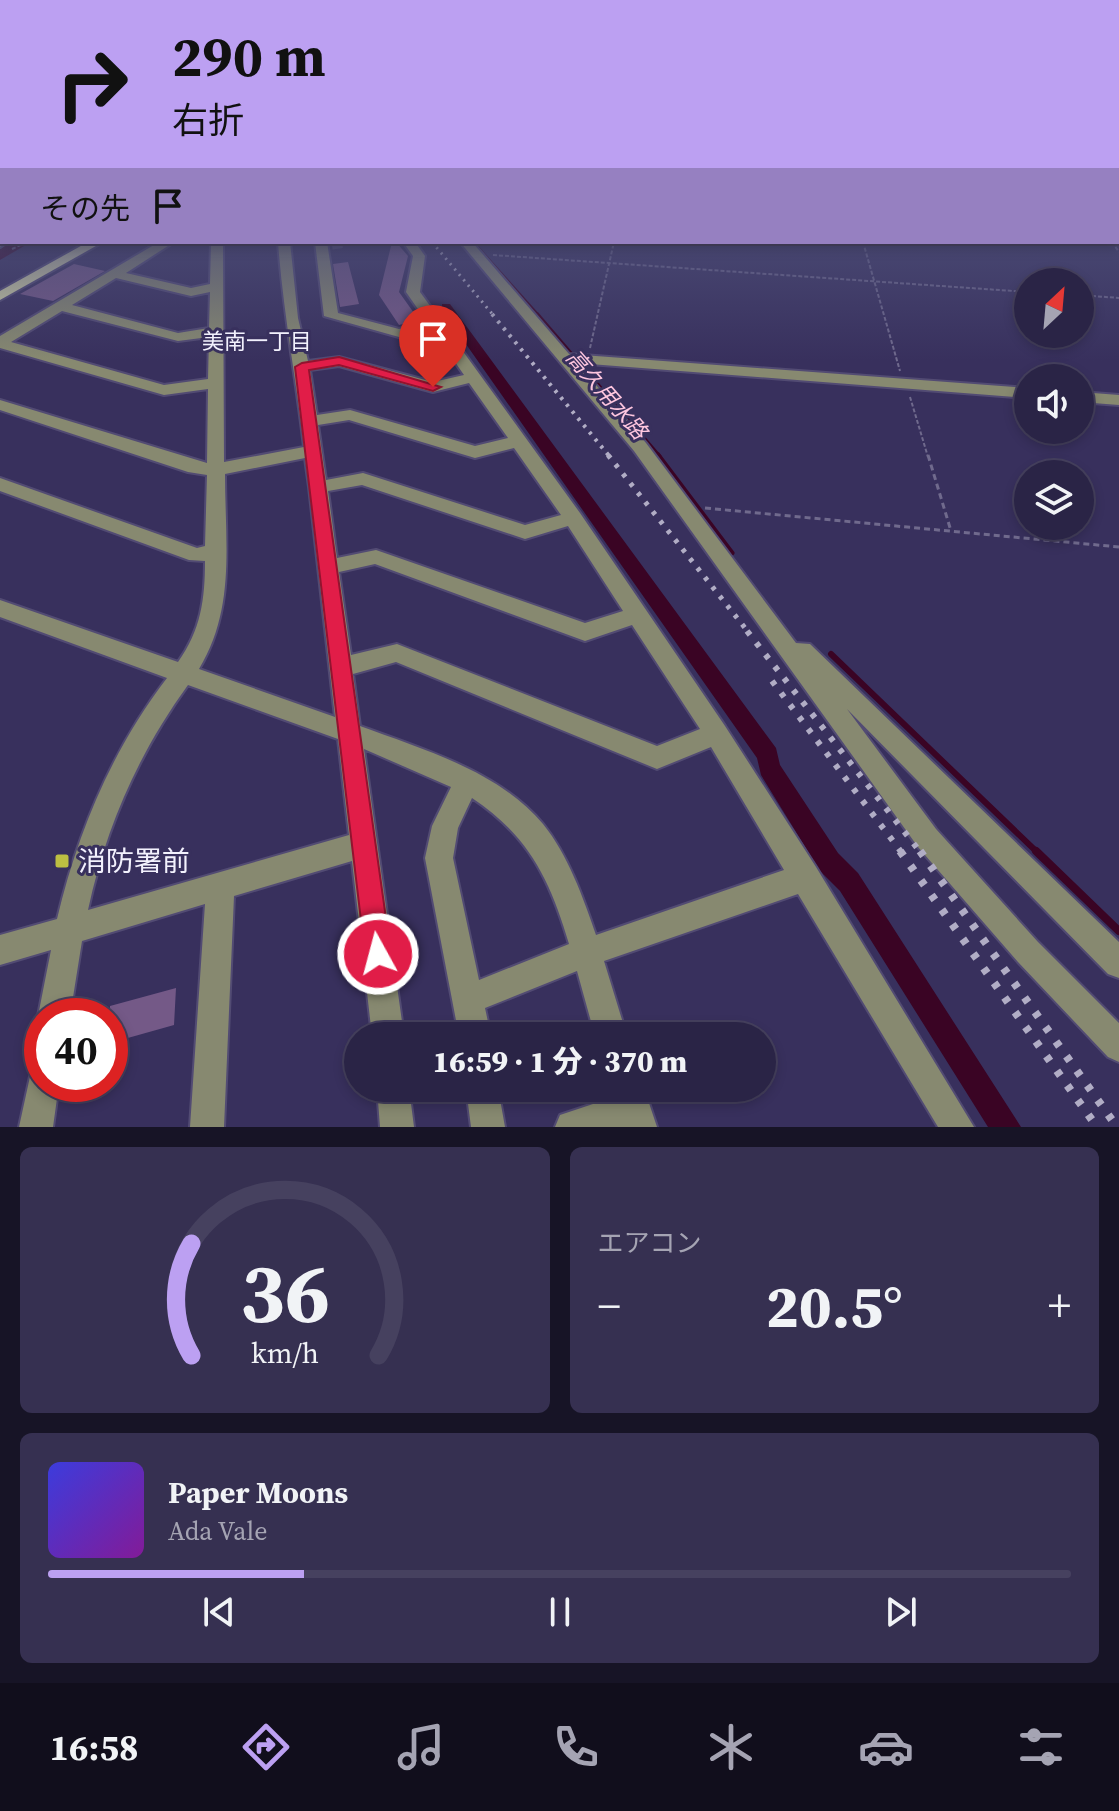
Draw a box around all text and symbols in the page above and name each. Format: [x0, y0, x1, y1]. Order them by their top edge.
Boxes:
text: 290 m [172, 18, 326, 95]
icon: right [40, 32, 144, 136]
text: 右折 [172, 96, 244, 145]
icon: arrive [146, 184, 190, 228]
text: その先 [40, 188, 130, 229]
north arrow [1014, 268, 1094, 348]
map controls [1014, 268, 1094, 540]
pin [399, 305, 467, 387]
icon: arrive [411, 317, 455, 361]
district label: 美南一丁目 [202, 326, 312, 356]
water label: 高久用水路 [560, 343, 656, 447]
button: sound [1014, 364, 1094, 444]
button: layers [1014, 460, 1094, 540]
place label: 消防署前 [78, 842, 190, 880]
marker: 消防署前 [53, 852, 71, 870]
position arrow [336, 912, 420, 996]
speed limit sign: 40 [24, 998, 128, 1102]
text: 16:59 · 1 分 · 370 m [433, 1041, 687, 1082]
text: エアコン [598, 1225, 702, 1261]
text: 36 [240, 1236, 330, 1350]
text: 20.5° [766, 1265, 903, 1347]
text: − [598, 1275, 621, 1336]
text: + [1048, 1275, 1071, 1336]
text: km/h [251, 1333, 319, 1373]
text: Paper Moons [168, 1472, 348, 1513]
text: Ada Vale [168, 1513, 267, 1549]
icon: previous [197, 1590, 241, 1634]
icon: pause [538, 1590, 582, 1634]
icon: next [879, 1590, 923, 1634]
icon: directions [238, 1719, 294, 1775]
icon: music [393, 1719, 449, 1775]
icon: phone [548, 1719, 604, 1775]
icon: climate [703, 1719, 759, 1775]
icon: car [858, 1719, 914, 1775]
icon: filters [1013, 1719, 1069, 1775]
text: 16:58 [50, 1723, 138, 1772]

